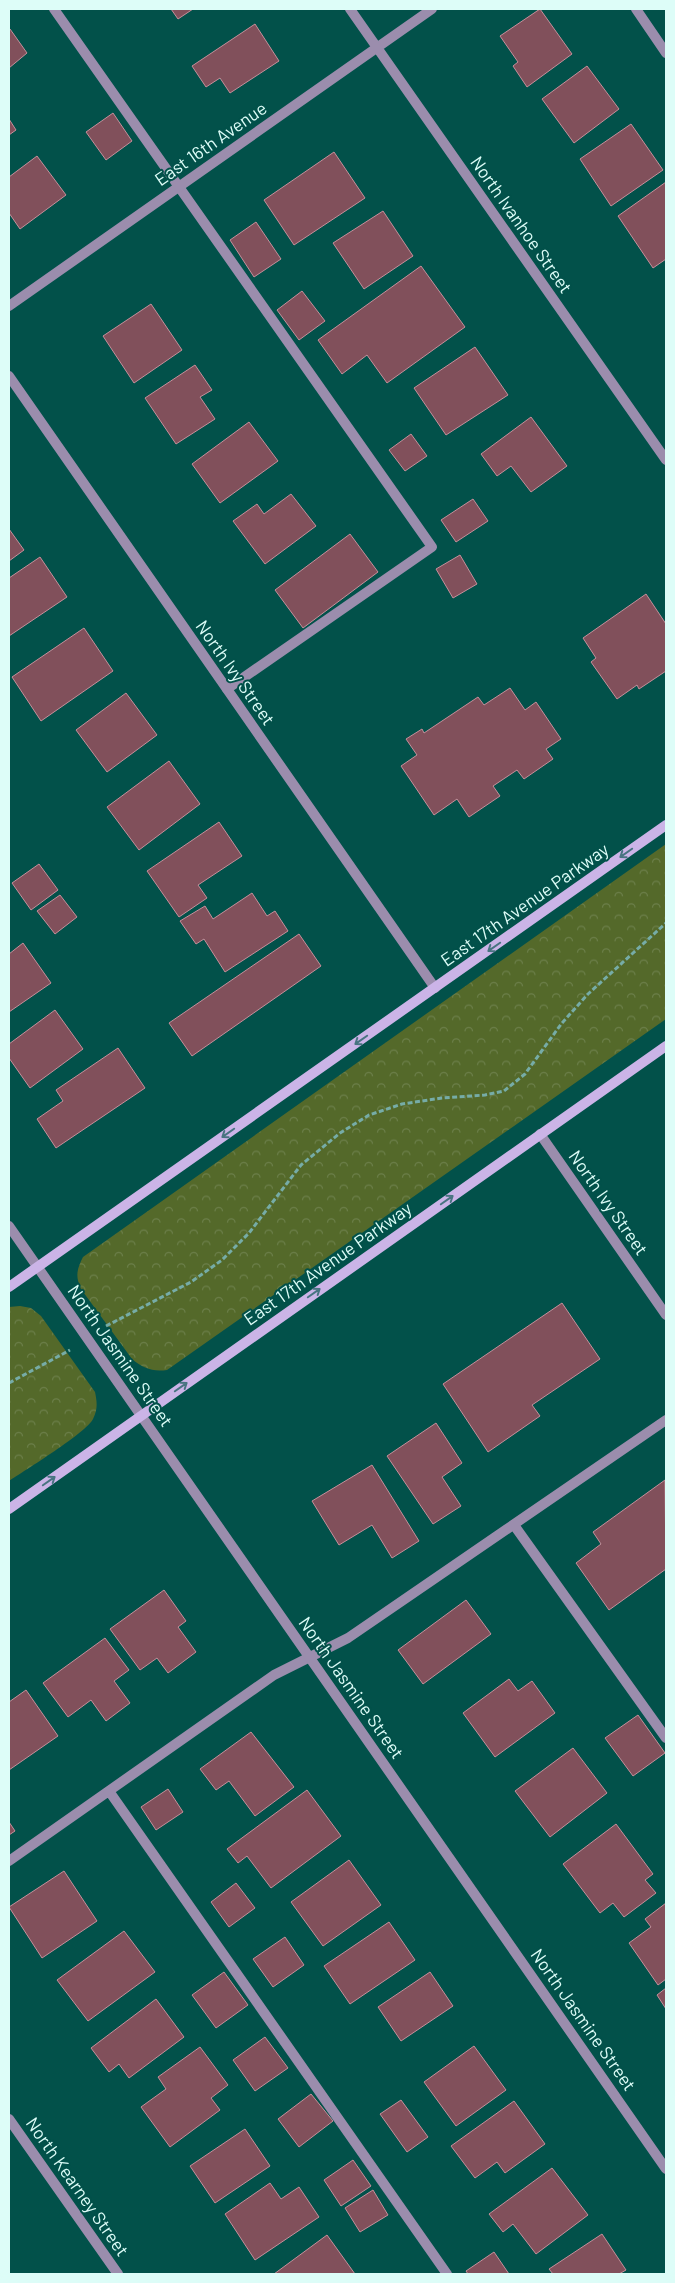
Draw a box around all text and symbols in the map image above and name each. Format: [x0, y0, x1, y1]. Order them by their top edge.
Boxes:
street label: East 16th Avenue [150, 96, 271, 190]
street label: North Ivanhoe Street [466, 152, 577, 297]
street label: North Ivy Street [192, 616, 280, 729]
street label: East 17th Avenue Parkway [436, 838, 613, 971]
one-way arrow [620, 848, 634, 858]
one-way arrow [487, 942, 501, 952]
one-way arrow [354, 1035, 368, 1045]
one-way arrow [221, 1128, 235, 1138]
street label: North Ivy Street [565, 1146, 653, 1259]
one-way arrow [440, 1195, 454, 1205]
street label: East 17th Avenue Parkway [239, 1197, 416, 1330]
street label: North Jasmine Street [64, 1280, 178, 1431]
one-way arrow [307, 1288, 321, 1298]
one-way arrow [174, 1382, 188, 1392]
one-way arrow [41, 1476, 55, 1486]
street label: North Jasmine Street [295, 1612, 409, 1763]
street label: North Jasmine Street [527, 1944, 641, 2095]
street label: North Kearney Street [22, 2113, 134, 2260]

